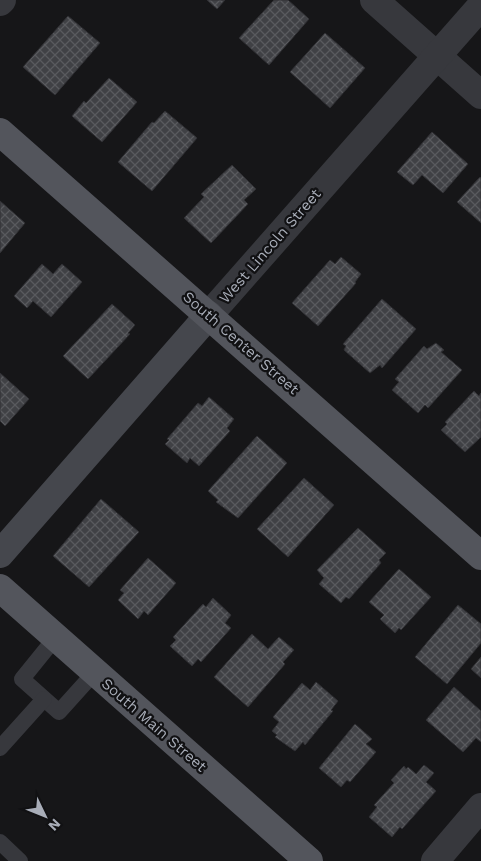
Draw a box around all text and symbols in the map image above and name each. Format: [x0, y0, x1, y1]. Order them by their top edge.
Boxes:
street label: West Lincoln Street [215, 185, 325, 307]
street label: South Center Street [179, 288, 303, 399]
street label: South Main Street [98, 674, 211, 776]
north arrow [20, 791, 70, 841]
text: N [45, 816, 64, 834]

